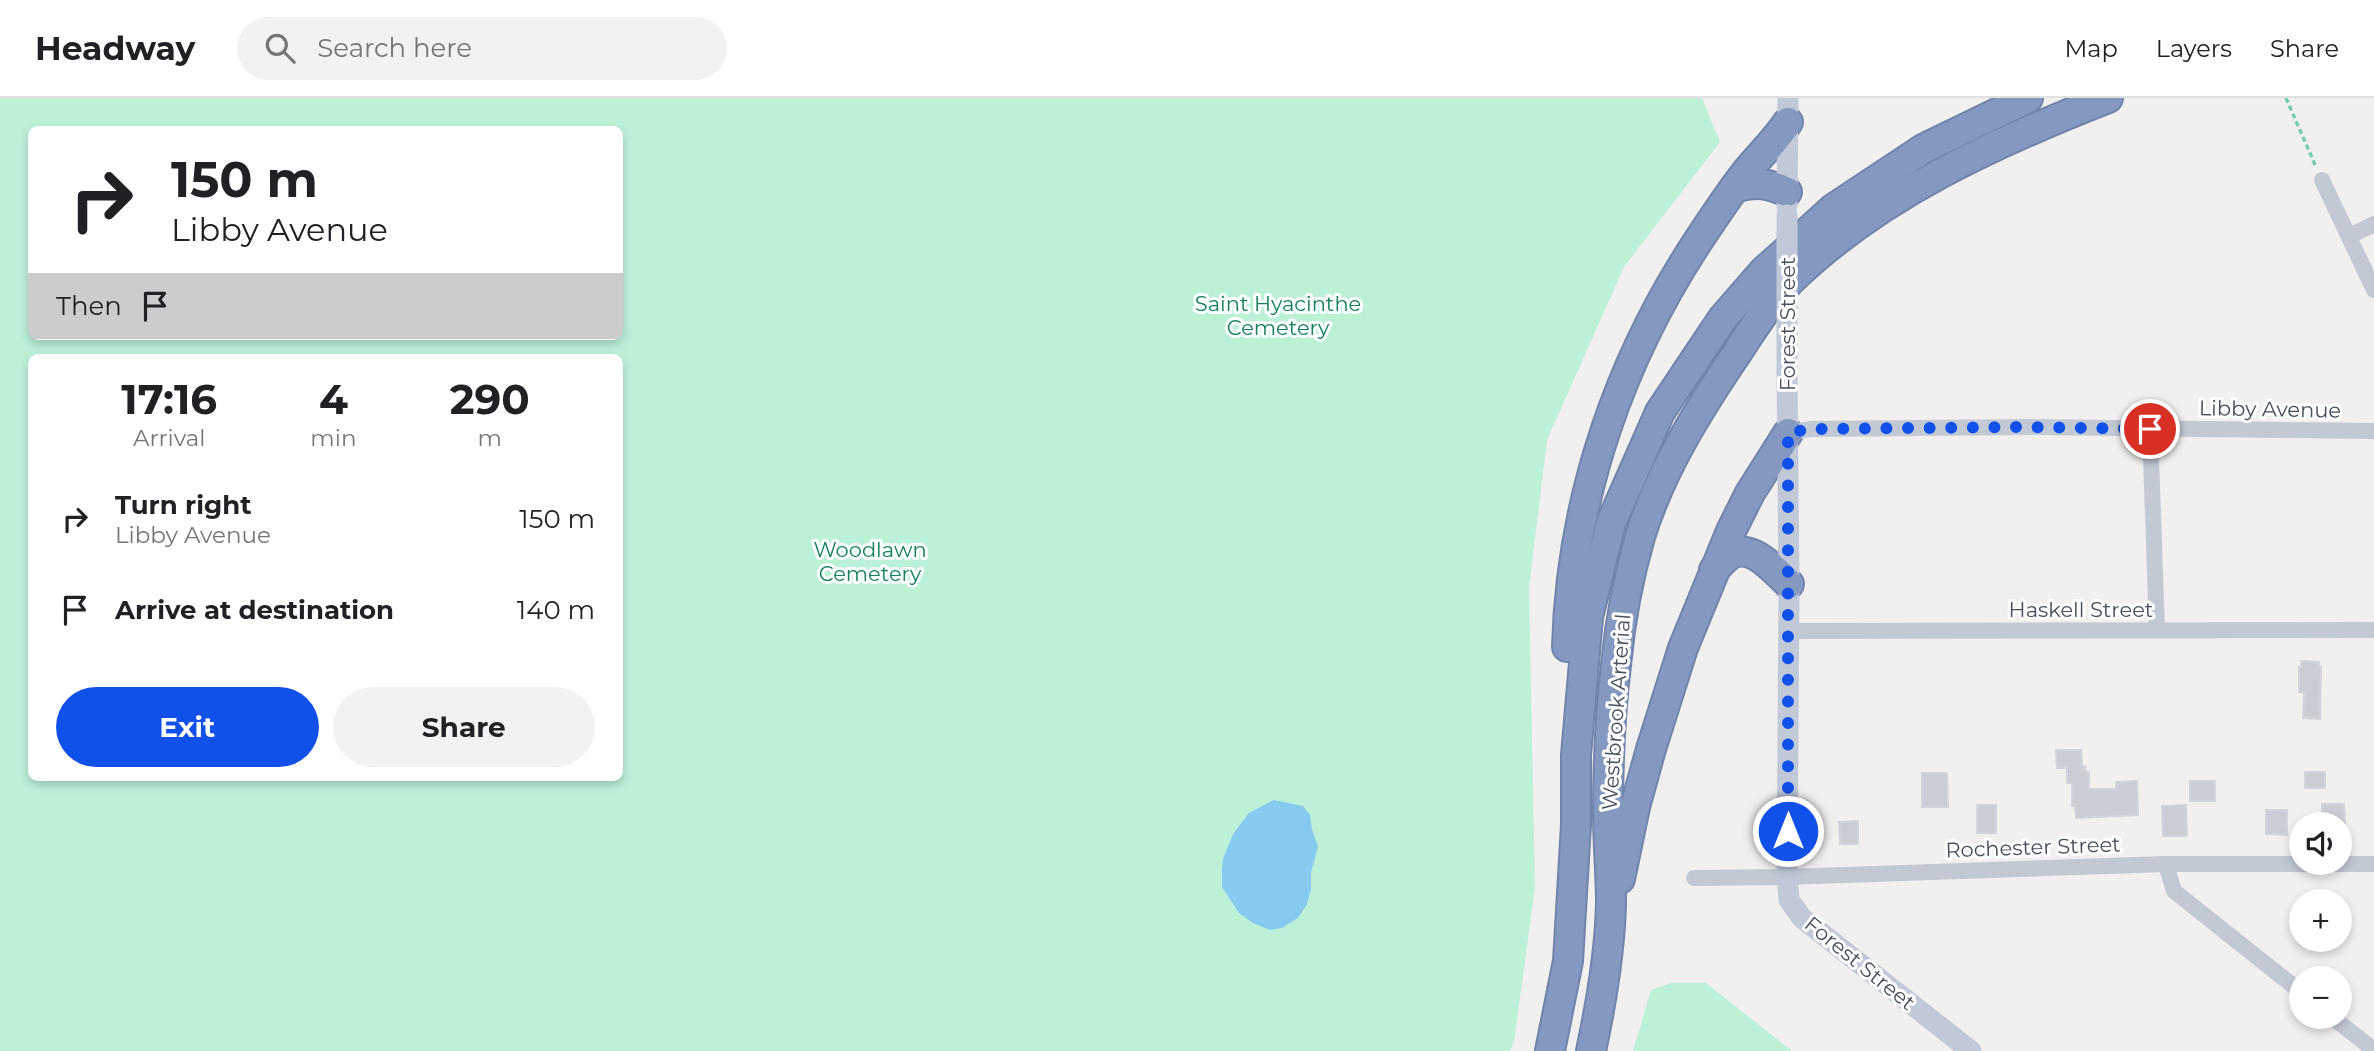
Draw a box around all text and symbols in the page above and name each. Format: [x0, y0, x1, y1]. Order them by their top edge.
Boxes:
search box [237, 17, 727, 80]
text: Headway [35, 28, 195, 68]
icon: search [261, 29, 299, 67]
text: Search here [317, 32, 472, 64]
text: Map [2064, 34, 2118, 63]
text: Layers [2156, 34, 2232, 63]
text: Share [2270, 34, 2339, 63]
text: 150 m [171, 150, 318, 209]
icon: right [56, 154, 147, 245]
text: Libby Avenue [171, 210, 388, 249]
street label: Forest Street [1775, 257, 1800, 391]
icon: arrive [136, 287, 174, 325]
text: Then [56, 290, 122, 322]
park label: Saint Hyacinthe Cemetery [1195, 291, 1361, 340]
text: 17:16 [121, 373, 217, 425]
text: 4 [319, 373, 348, 425]
text: 290 [450, 373, 530, 425]
street label: Libby Avenue [2199, 395, 2341, 423]
pin [2120, 399, 2180, 459]
icon: arrive [2131, 410, 2169, 448]
text: Arrival [133, 424, 205, 452]
text: min [310, 424, 356, 452]
text: m [478, 424, 502, 452]
text: Turn right [115, 489, 251, 521]
icon: right [56, 500, 94, 538]
text: 150 m [519, 503, 595, 535]
text: Libby Avenue [115, 521, 271, 549]
park label: Woodlawn Cemetery [813, 537, 927, 586]
icon: arrive [56, 591, 94, 629]
text: Arrive at destination [115, 594, 394, 626]
text: 140 m [517, 594, 595, 626]
street label: Haskell Street [2009, 597, 2153, 622]
street label: Westbrook Arterial [1597, 613, 1635, 811]
button: Exit [56, 687, 319, 767]
button: Share [333, 687, 595, 767]
position arrow [1751, 794, 1825, 868]
map controls [2289, 812, 2352, 1029]
button: sound [2289, 812, 2352, 875]
street label: Rochester Street [1945, 831, 2121, 863]
button: + [2289, 889, 2352, 952]
street label: Forest Street [1800, 911, 1920, 1015]
button: − [2289, 966, 2352, 1029]

